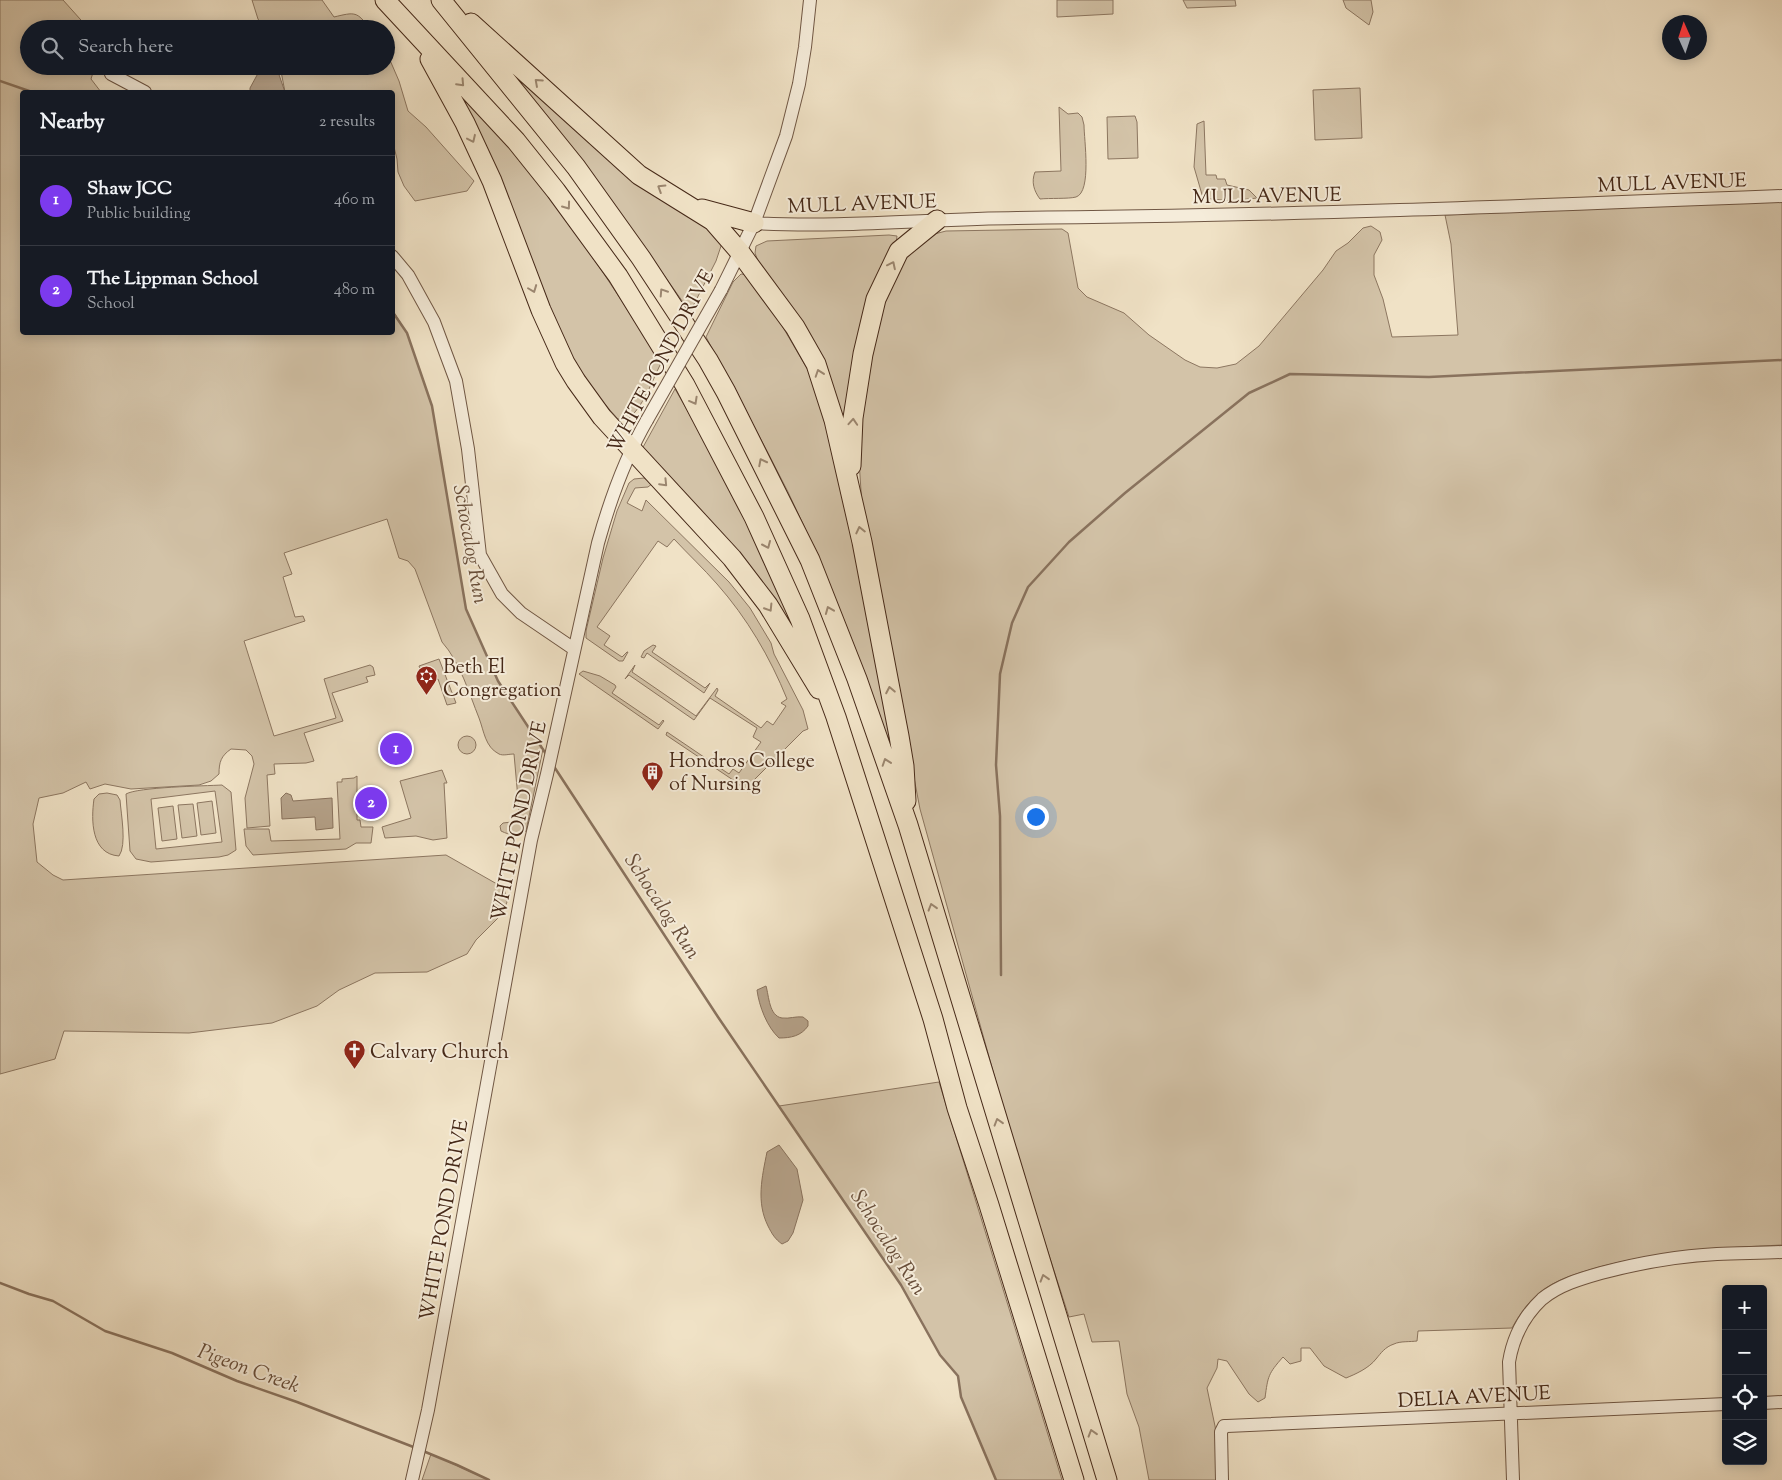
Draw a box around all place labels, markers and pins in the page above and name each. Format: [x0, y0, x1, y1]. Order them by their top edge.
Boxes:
place label: Beth El Congregation [443, 654, 562, 706]
synagogue icon: Beth El Congregation [415, 665, 439, 696]
pin: 1 [380, 730, 412, 768]
place label: Hondros College of Nursing [669, 748, 815, 800]
building icon: Hondros College of Nursing [641, 760, 665, 791]
pin: 2 [355, 784, 387, 822]
church icon: Calvary Church [342, 1039, 366, 1070]
place label: Calvary Church [370, 1039, 509, 1068]

